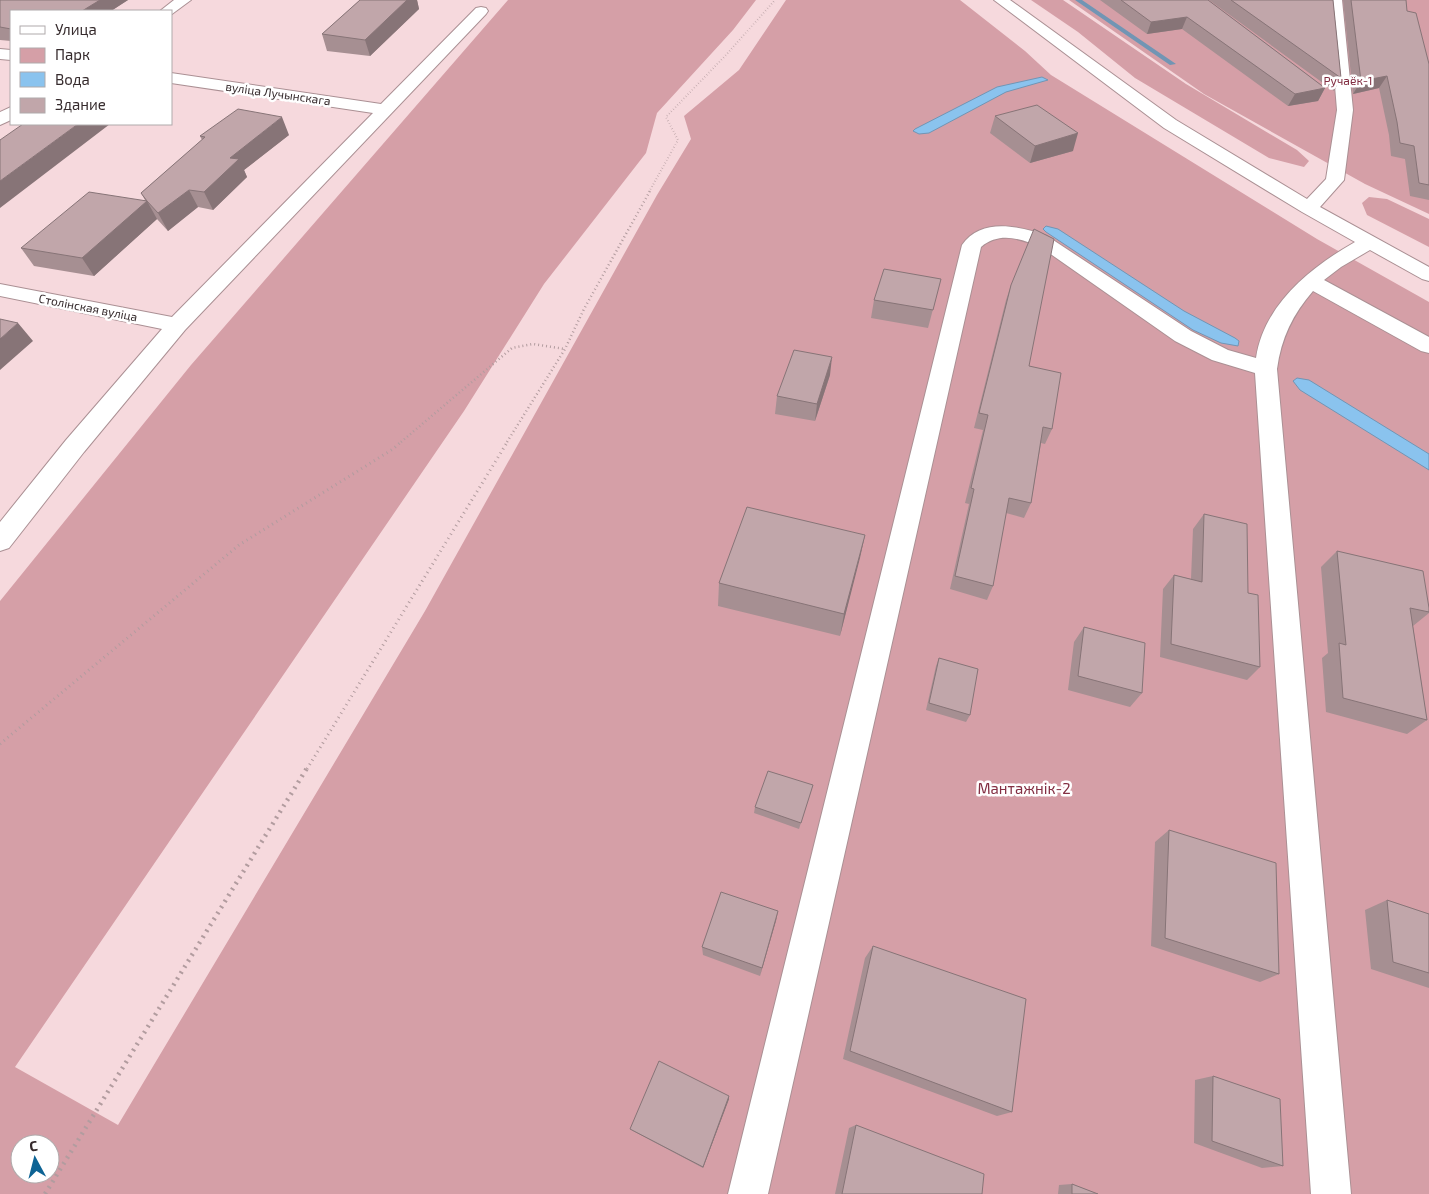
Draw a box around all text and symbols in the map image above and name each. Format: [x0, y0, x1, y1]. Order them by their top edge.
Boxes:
legend [10, 10, 172, 125]
text: Улица [55, 20, 97, 38]
text: Парк [55, 45, 90, 63]
text: Вода [55, 70, 90, 88]
park label: Ручаёк-1 [1323, 73, 1373, 88]
street label: вуліца Лучынскага [224, 79, 332, 108]
text: Здание [55, 95, 106, 113]
street label: Столінская вуліца [37, 291, 139, 324]
park label: Мантажнік-2 [977, 779, 1071, 797]
north arrow [10, 1134, 60, 1184]
text: С [28, 1137, 38, 1155]

